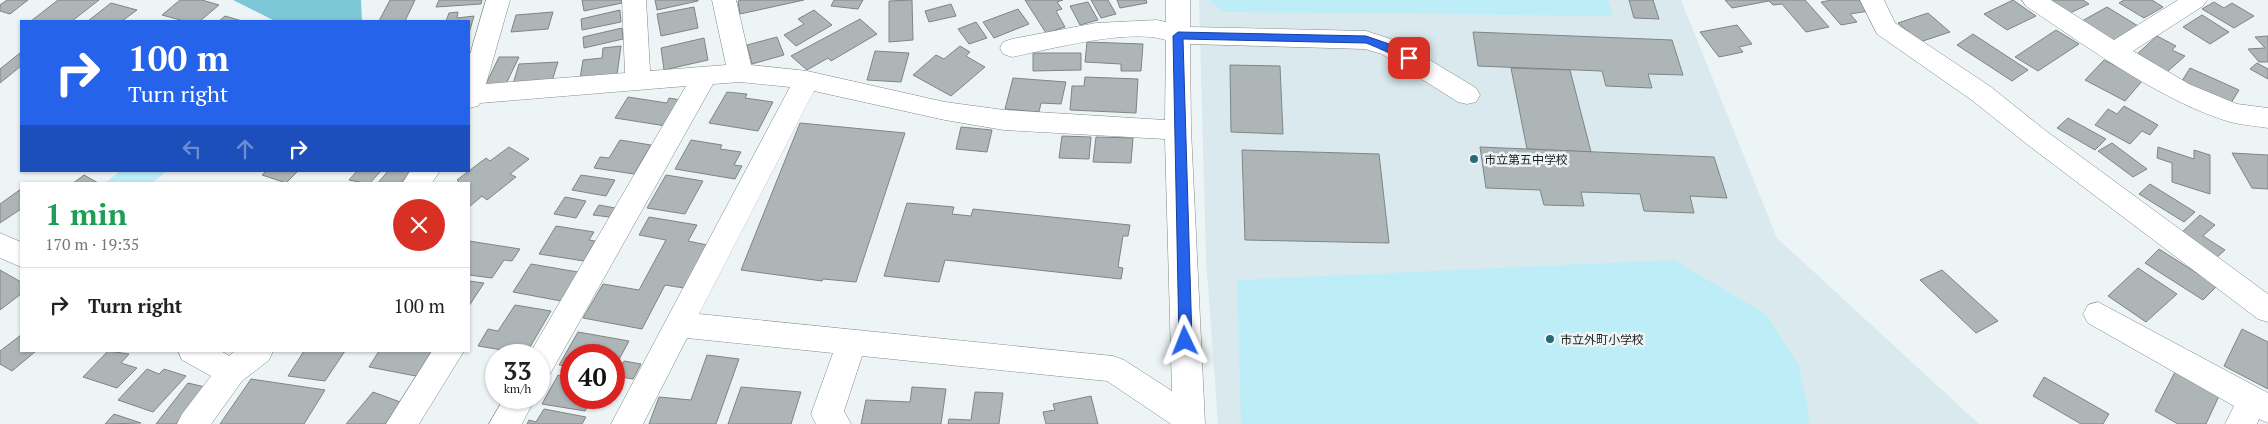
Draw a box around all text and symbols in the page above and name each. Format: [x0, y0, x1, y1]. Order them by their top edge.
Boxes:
text: 100 m [128, 35, 229, 81]
pin [1388, 37, 1430, 79]
icon: right [45, 40, 110, 105]
icon: arrive [1395, 44, 1423, 72]
text: Turn right [128, 79, 228, 108]
icon: left [178, 135, 206, 163]
icon: ahead [231, 135, 259, 163]
icon: right [284, 135, 312, 163]
place label: 市立第五中学校 [1484, 152, 1568, 167]
marker: 市立第五中学校 [1468, 153, 1480, 165]
text: 1 min [45, 194, 127, 234]
button: close [393, 199, 445, 251]
text: 170 m · 19:35 [45, 233, 139, 255]
icon: right [45, 291, 73, 319]
text: Turn right [88, 293, 182, 318]
text: 100 m [394, 293, 445, 318]
position arrow [1158, 314, 1210, 366]
place label: 市立外町小学校 [1560, 332, 1644, 347]
marker: 市立外町小学校 [1544, 333, 1556, 345]
speed limit sign: 40 [560, 344, 625, 409]
text: 33 [503, 354, 532, 387]
text: km/h [504, 381, 531, 396]

